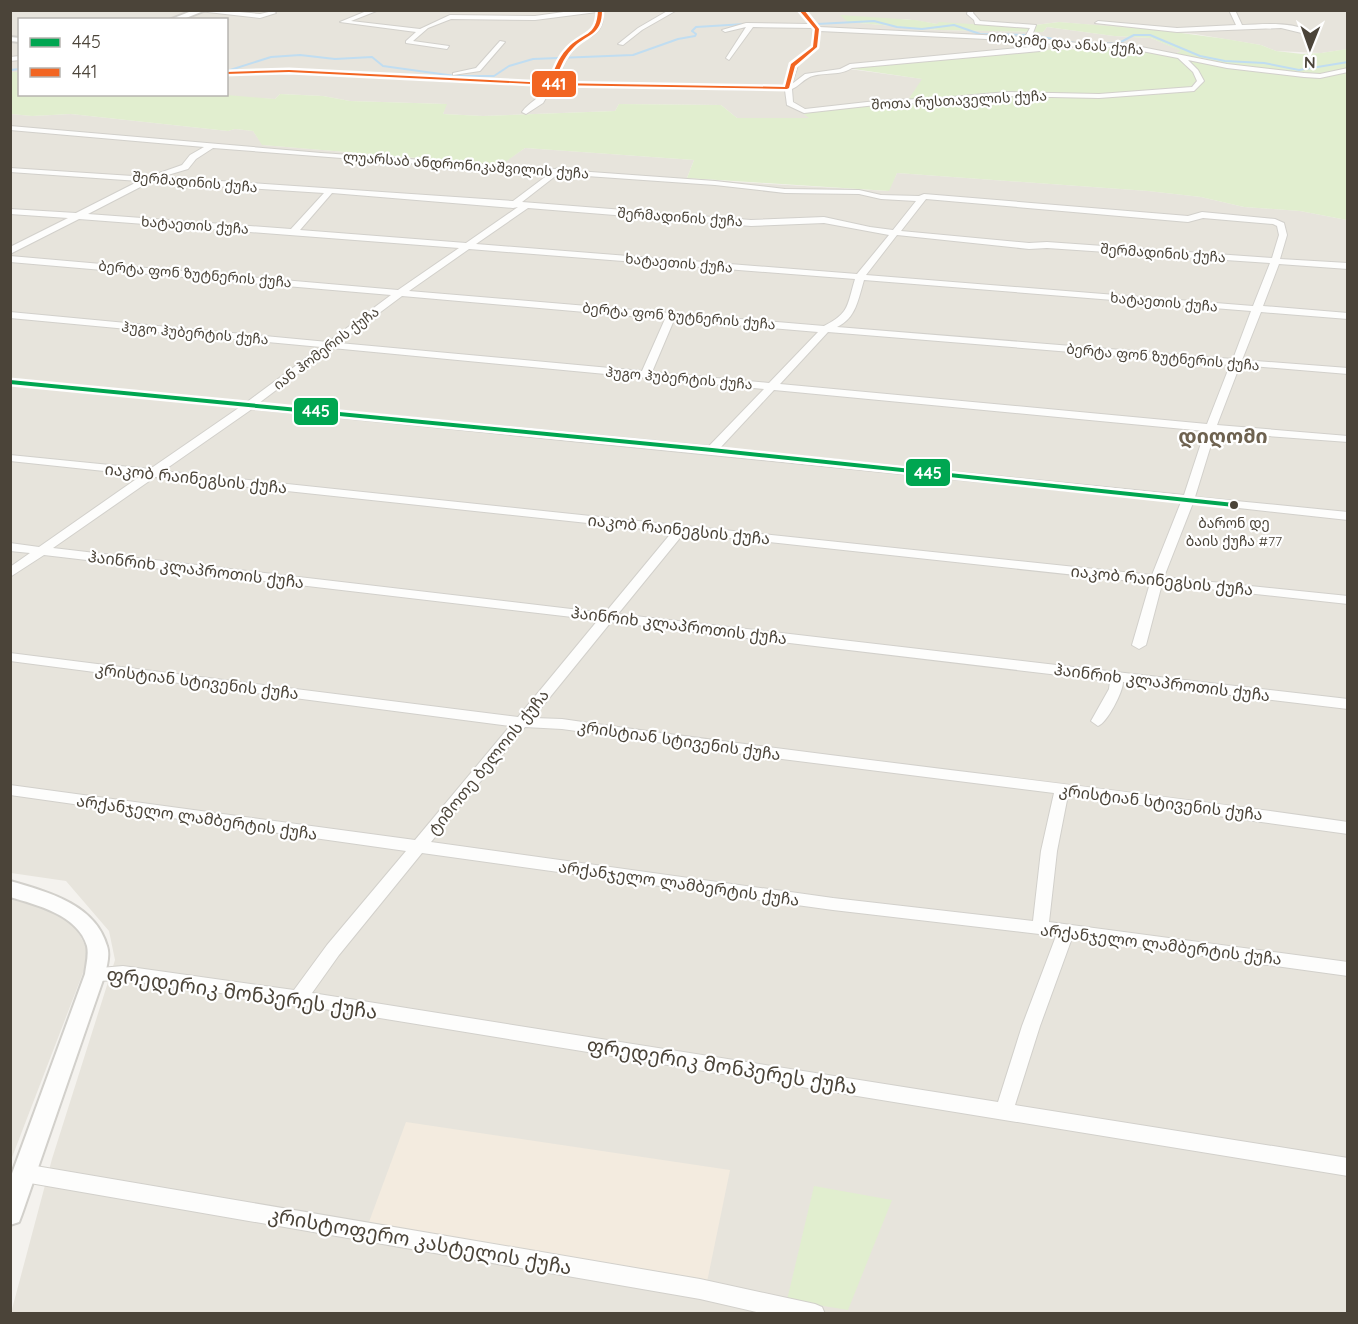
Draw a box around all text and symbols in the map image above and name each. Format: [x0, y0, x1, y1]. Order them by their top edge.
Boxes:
legend [18, 18, 228, 96]
north arrow [1280, 18, 1340, 78]
street label: იოაკიმე და ანას ქუჩა [988, 27, 1144, 59]
text: 445 [72, 30, 101, 53]
text: N [1304, 53, 1316, 73]
text: 441 [72, 60, 98, 83]
line badge: 441 [531, 70, 577, 98]
text: 441 [542, 74, 566, 94]
street label: შოთა რუსთაველის ქუჩა [871, 86, 1047, 114]
street label: ლუარსაბ ანდრონიკაშვილის ქუჩა [342, 147, 590, 183]
street label: შერმადინის ქუჩა [132, 168, 258, 196]
street label: შერმადინის ქუჩა [617, 204, 743, 230]
street label: ხატაეთის ქუჩა [141, 212, 249, 238]
street label: შერმადინის ქუჩა [1100, 240, 1226, 266]
street label: ხატაეთის ქუჩა [624, 249, 734, 277]
street label: ბერტა ფონ ზუტნერის ქუჩა [98, 257, 292, 291]
street label: ხატაეთის ქუჩა [1109, 288, 1219, 316]
street label: ბერტა ფონ ზუტნერის ქუჩა [582, 299, 776, 333]
street label: იან ჰომერის ქუჩა [270, 302, 382, 394]
street label: ჰუგო ჰუბერტის ქუჩა [121, 318, 269, 348]
street label: ბერტა ფონ ზუტნერის ქუჩა [1066, 340, 1260, 374]
street label: ჰუგო ჰუბერტის ქუჩა [605, 363, 753, 393]
line badge: 445 [293, 397, 339, 426]
text: 445 [302, 401, 330, 421]
district label: დიღომი [1178, 423, 1268, 449]
street label: იაკობ რაინეგსის ქუჩა [104, 458, 288, 498]
line badge: 445 [905, 458, 951, 487]
text: 445 [914, 463, 942, 483]
marker: ბარონ დე ბაის ქუჩა #77 [1228, 499, 1240, 511]
street label: იაკობ რაინეგსის ქუჩა [587, 509, 771, 549]
place label: ბარონ დე ბაის ქუჩა #77 [1186, 514, 1282, 550]
street label: ჰაინრიხ კლაპროთის ქუჩა [87, 546, 305, 593]
street label: იაკობ რაინეგსის ქუჩა [1070, 560, 1254, 600]
street label: ჰაინრიხ კლაპროთის ქუჩა [570, 602, 788, 649]
street label: კრისტიან სტივენის ქუჩა [94, 659, 300, 703]
street label: ჰაინრიხ კლაპროთის ქუჩა [1053, 659, 1271, 706]
street label: ტიმოთე ბელოის ქუჩა [423, 685, 554, 839]
street label: კრისტიან სტივენის ქუჩა [576, 716, 782, 764]
street label: კრისტიან სტივენის ქუჩა [1058, 780, 1264, 824]
street label: არქანჯელო ლამბერტის ქუჩა [75, 790, 319, 845]
street label: არქანჯელო ლამბერტის ქუჩა [557, 856, 801, 911]
street label: არქანჯელო ლამბერტის ქუჩა [1039, 919, 1283, 970]
street label: ფრედერიკ მონპერეს ქუჩა [105, 961, 379, 1025]
street label: ფრედერიკ მონპერეს ქუჩა [585, 1032, 859, 1100]
street label: კრისტოფერო კასტელის ქუჩა [266, 1201, 574, 1281]

